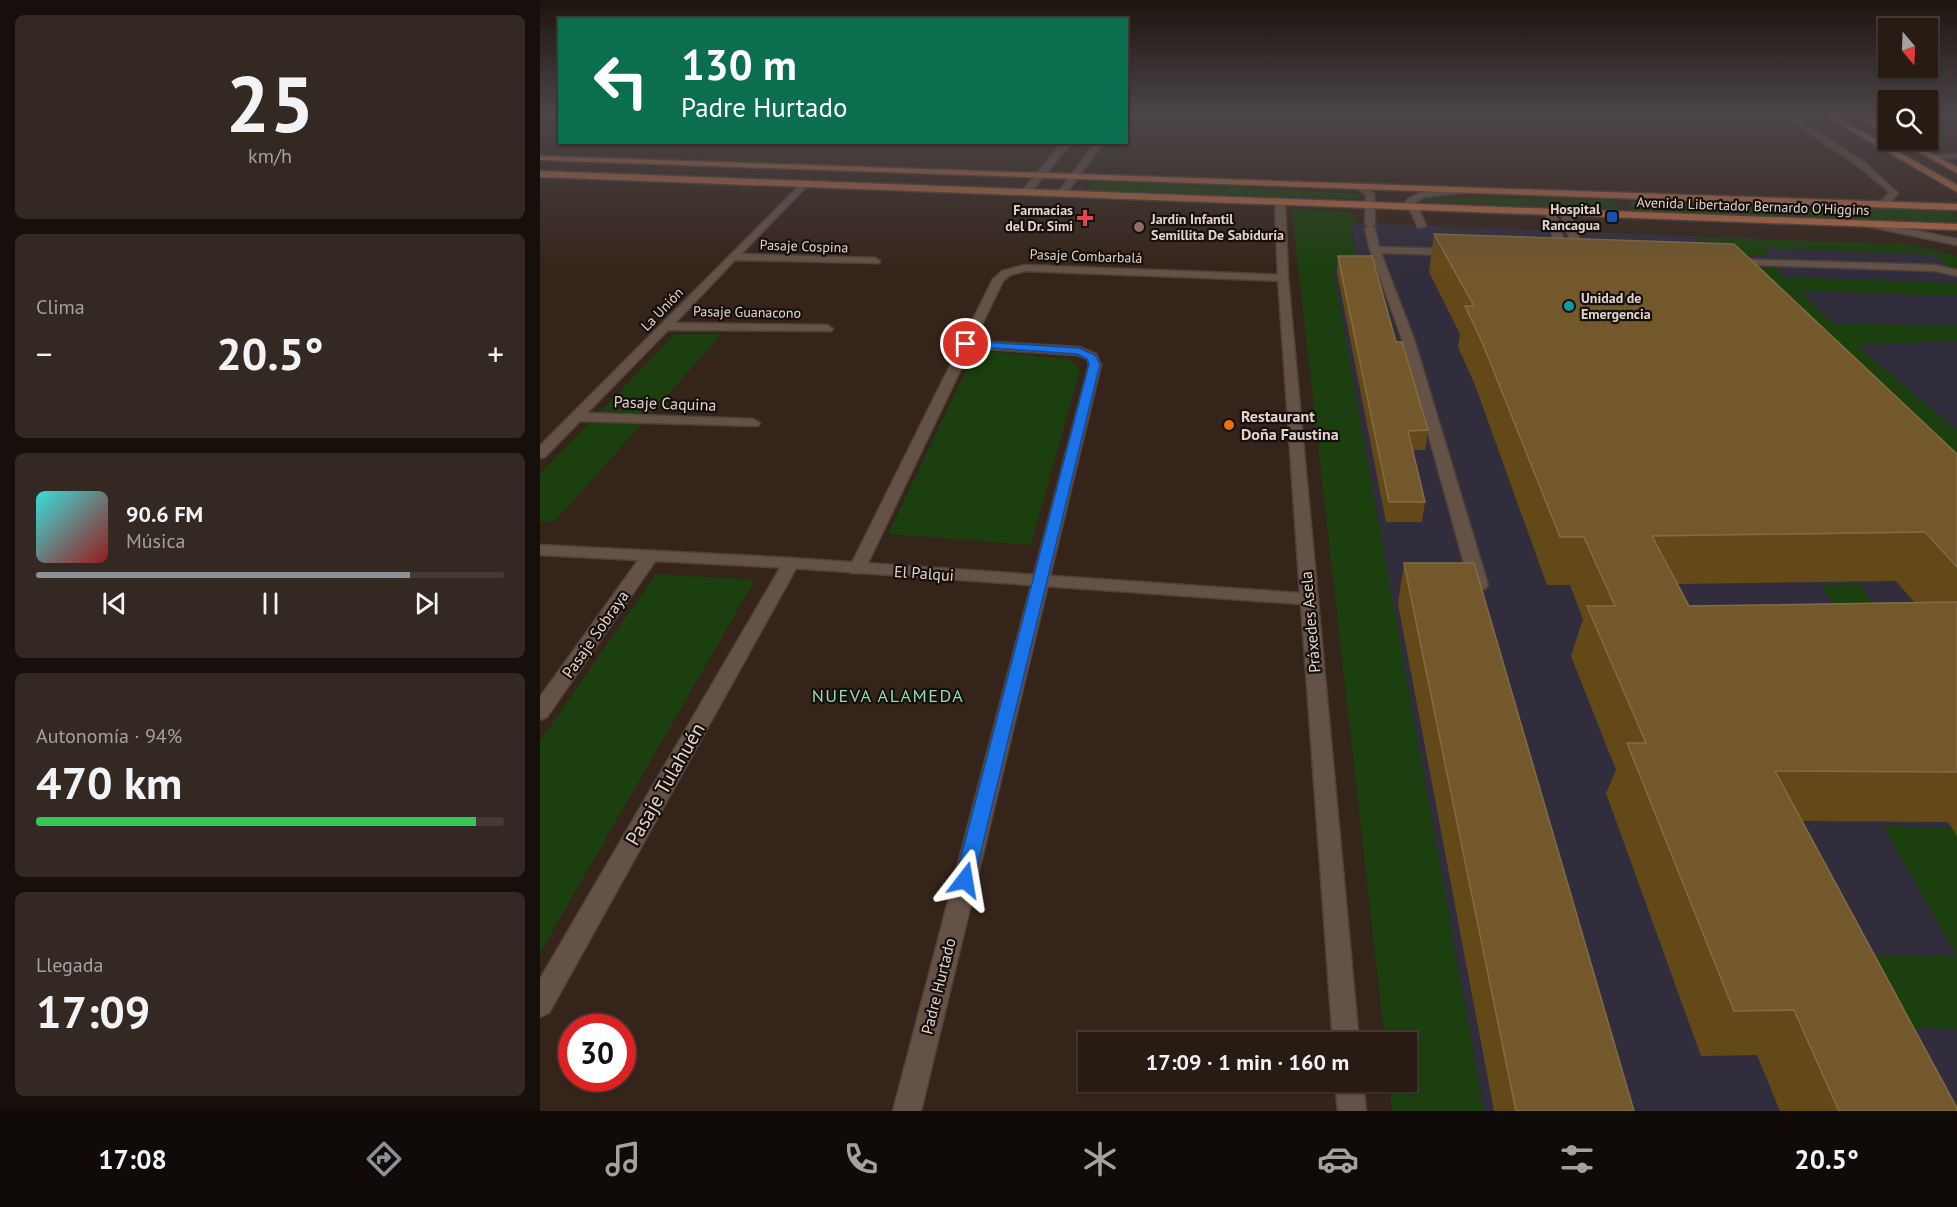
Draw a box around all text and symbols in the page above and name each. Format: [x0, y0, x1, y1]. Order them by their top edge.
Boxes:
north arrow [1878, 18, 1938, 78]
map controls [1878, 18, 1938, 150]
text: 130 m [681, 37, 797, 92]
icon: left [582, 42, 660, 120]
text: 25 [226, 53, 314, 154]
text: Padre Hurtado [681, 90, 847, 124]
button: search [1878, 90, 1938, 150]
text: km/h [248, 143, 292, 169]
street label: Avenida Libertador Bernardo O'Higgins [1636, 193, 1870, 219]
place label: Hospital Rancagua [1542, 200, 1601, 234]
place label: Farmacias del Dr. Simi [1005, 201, 1073, 235]
place label: Jardín Infantil Semillita De Sabiduría [1150, 210, 1284, 244]
marker: Hospital Rancagua [1605, 210, 1619, 224]
marker: Farmacias del Dr. Simi [1078, 211, 1092, 225]
marker: Jardín Infantil Semillita De Sabiduría [1132, 220, 1146, 234]
street label: Pasaje Cospina [759, 235, 849, 257]
street label: Pasaje Combarbalá [1029, 245, 1143, 267]
street label: La Unión [637, 284, 687, 334]
place label: Unidad de Emergencia [1581, 289, 1651, 323]
text: Clima [36, 294, 85, 320]
marker: Unidad de Emergencia [1562, 299, 1576, 313]
street label: Pasaje Guanacono [693, 302, 801, 322]
pin [940, 318, 991, 369]
text: 20.5° [216, 324, 324, 382]
icon: arrive [949, 327, 982, 360]
text: − [36, 332, 53, 375]
text: + [487, 332, 504, 375]
street label: Pasaje Caquina [613, 391, 717, 415]
place label: Restaurant Doña Faustina [1241, 406, 1339, 444]
marker: Restaurant Doña Faustina [1222, 418, 1236, 432]
text: 90.6 FM [126, 500, 203, 528]
text: Música [126, 528, 185, 554]
street label: El Palqui [893, 561, 955, 585]
street label: Práxedes Asela [1296, 570, 1324, 674]
street label: Pasaje Sobraya [558, 586, 632, 682]
icon: previous [98, 587, 131, 620]
icon: pause [254, 587, 287, 620]
icon: next [410, 587, 443, 620]
district label: NUEVA ALAMEDA [812, 684, 964, 707]
street label: Pasaje Tulahuén [619, 718, 711, 850]
text: Autonomía · 94% [36, 723, 182, 749]
text: 470 km [36, 753, 182, 811]
position arrow [933, 848, 997, 912]
street label: Padre Hurtado [916, 936, 960, 1036]
text: Llegada [36, 952, 103, 978]
text: 17:09 [36, 982, 150, 1040]
speed limit sign: 30 [558, 1014, 636, 1092]
text: 17:09 · 1 min · 160 m [1146, 1048, 1349, 1076]
icon: directions [363, 1138, 405, 1180]
icon: music [602, 1138, 644, 1180]
icon: phone [840, 1138, 882, 1180]
icon: climate [1079, 1138, 1121, 1180]
icon: car [1317, 1138, 1359, 1180]
icon: filters [1556, 1138, 1598, 1180]
text: 17:08 [98, 1142, 167, 1176]
text: 20.5° [1794, 1142, 1859, 1176]

